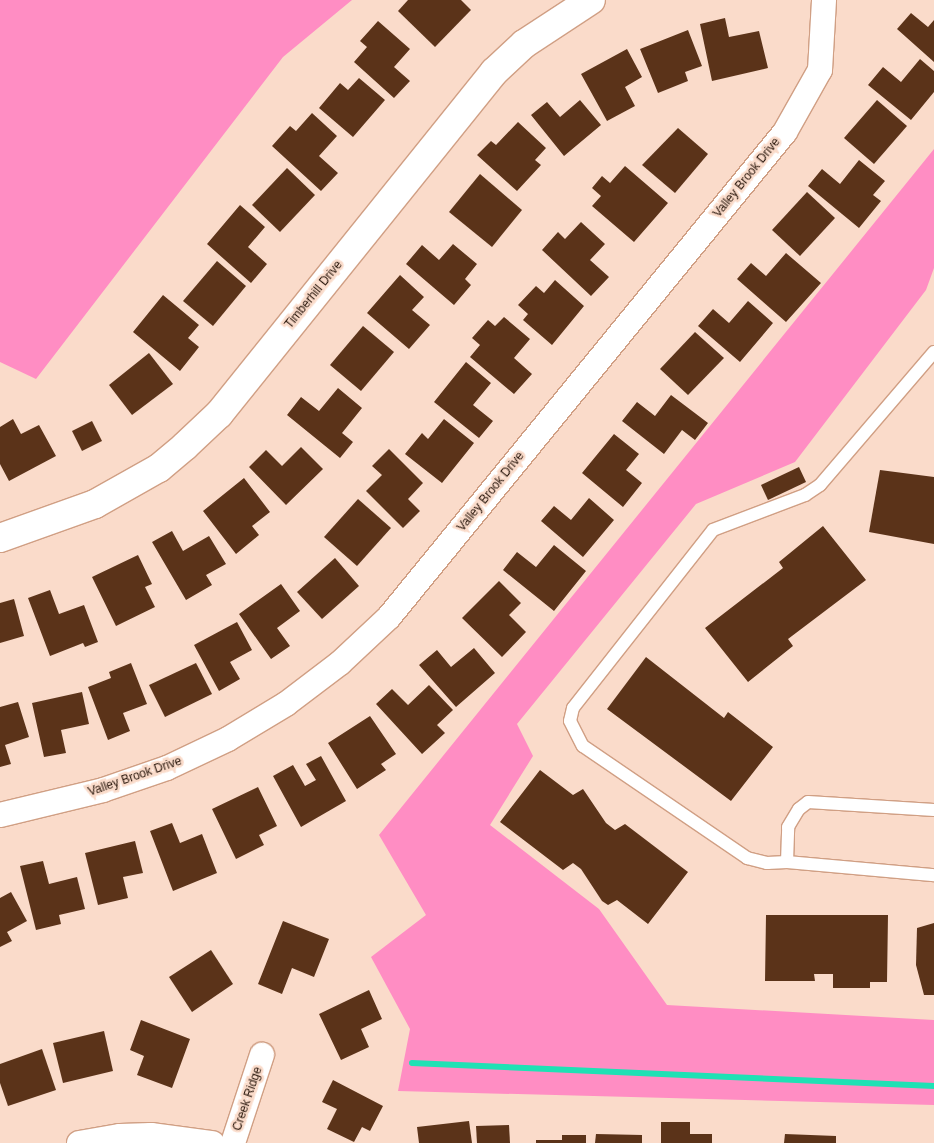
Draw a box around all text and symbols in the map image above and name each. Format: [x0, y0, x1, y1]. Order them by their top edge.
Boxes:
street label: Valley Brook Drive [711, 135, 783, 221]
street label: Timberhill Drive [282, 258, 346, 332]
street label: Valley Brook Drive [455, 449, 527, 535]
street label: Valley Brook Drive [86, 754, 184, 800]
street label: Creek Ridge [230, 1065, 266, 1133]

